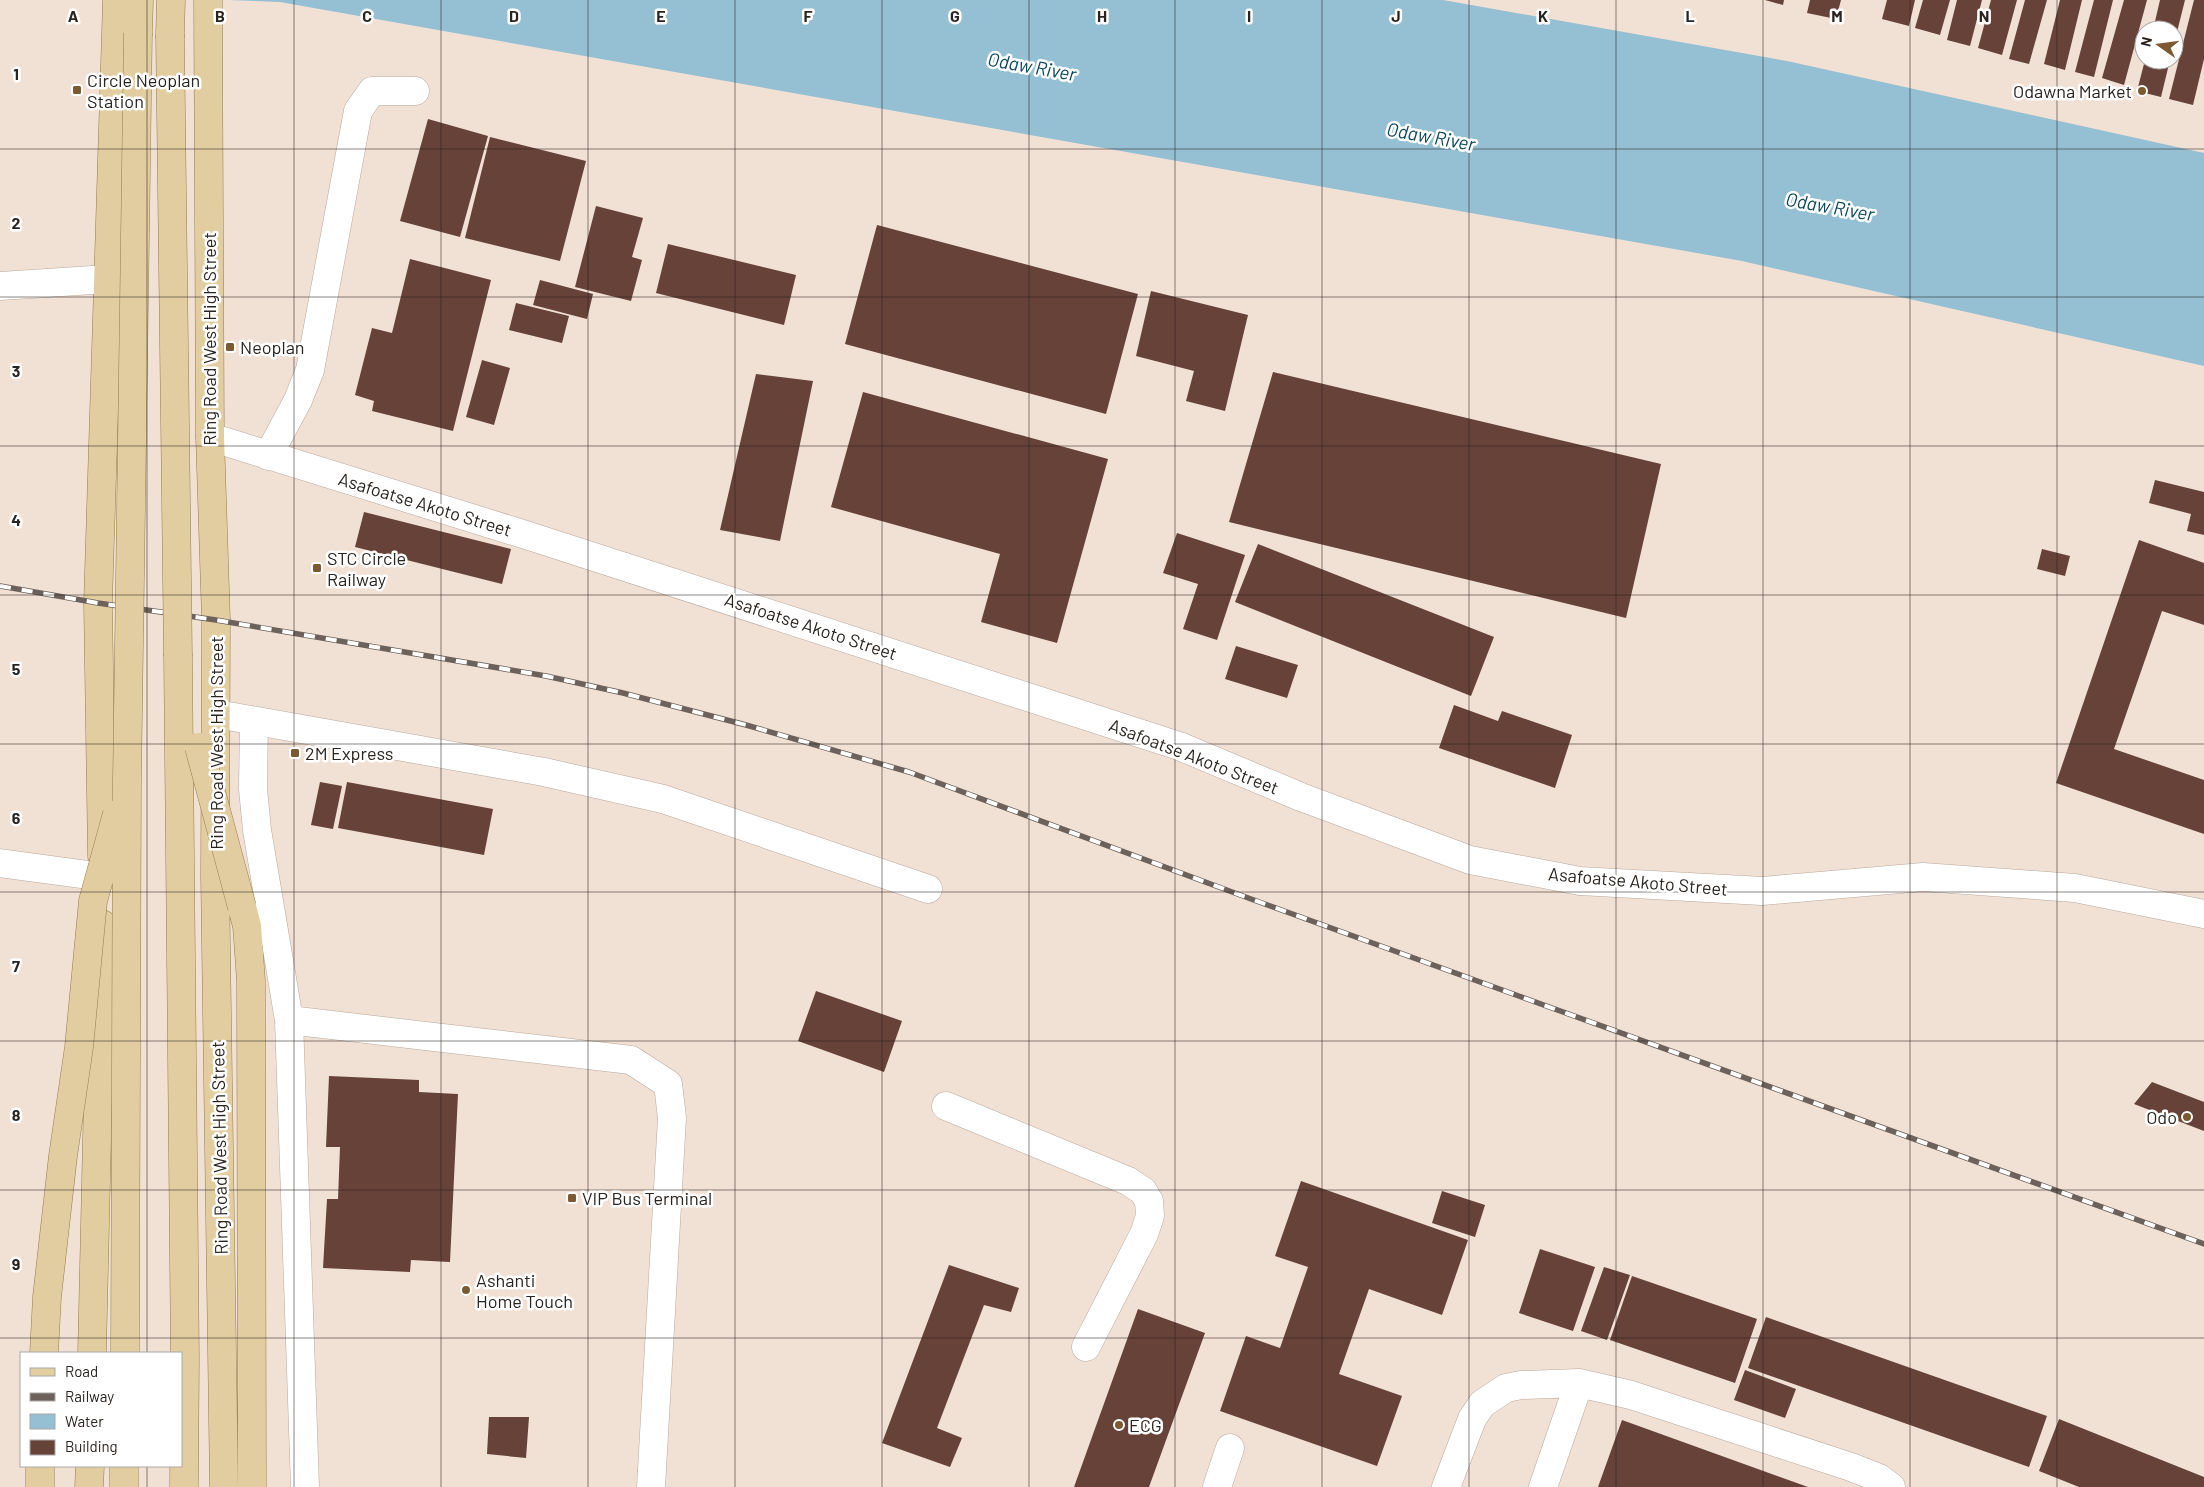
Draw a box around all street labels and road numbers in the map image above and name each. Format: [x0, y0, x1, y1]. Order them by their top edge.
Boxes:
street label: Ring Road West High Street [198, 232, 220, 446]
street label: Asafoatse Akoto Street [336, 467, 514, 541]
street label: Asafoatse Akoto Street [722, 588, 900, 664]
street label: Ring Road West High Street [205, 636, 227, 850]
street label: Asafoatse Akoto Street [1106, 714, 1282, 798]
street label: Asafoatse Akoto Street [1548, 862, 1728, 900]
street label: Ring Road West High Street [206, 1041, 232, 1255]

